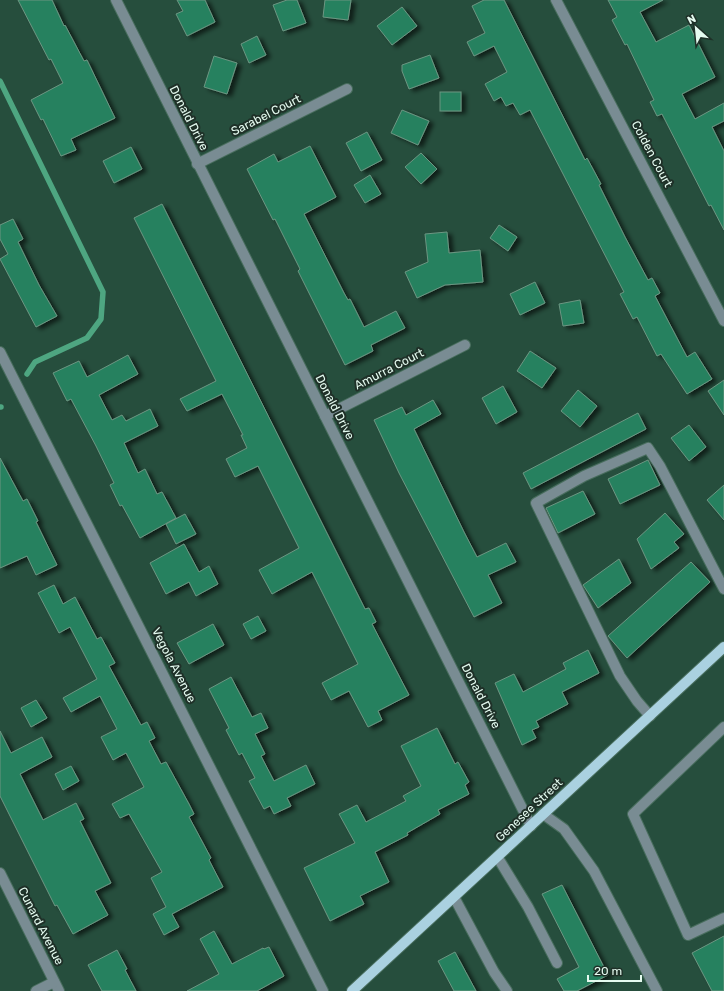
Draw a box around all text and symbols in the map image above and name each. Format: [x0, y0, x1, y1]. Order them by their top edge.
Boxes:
north arrow [676, 8, 716, 48]
text: N [685, 12, 698, 27]
street label: Donald Drive [167, 83, 211, 153]
street label: Sarabel Court [229, 91, 303, 139]
street label: Colden Court [629, 118, 676, 190]
street label: Amurra Court [352, 345, 426, 392]
street label: Donald Drive [313, 372, 357, 442]
street label: Vegola Avenue [149, 625, 199, 705]
street label: Donald Drive [459, 661, 503, 731]
street label: Genesee Street [493, 775, 565, 844]
street label: Cunard Avenue [15, 885, 67, 967]
scale bar [588, 957, 641, 983]
text: 20 m [594, 964, 622, 978]

